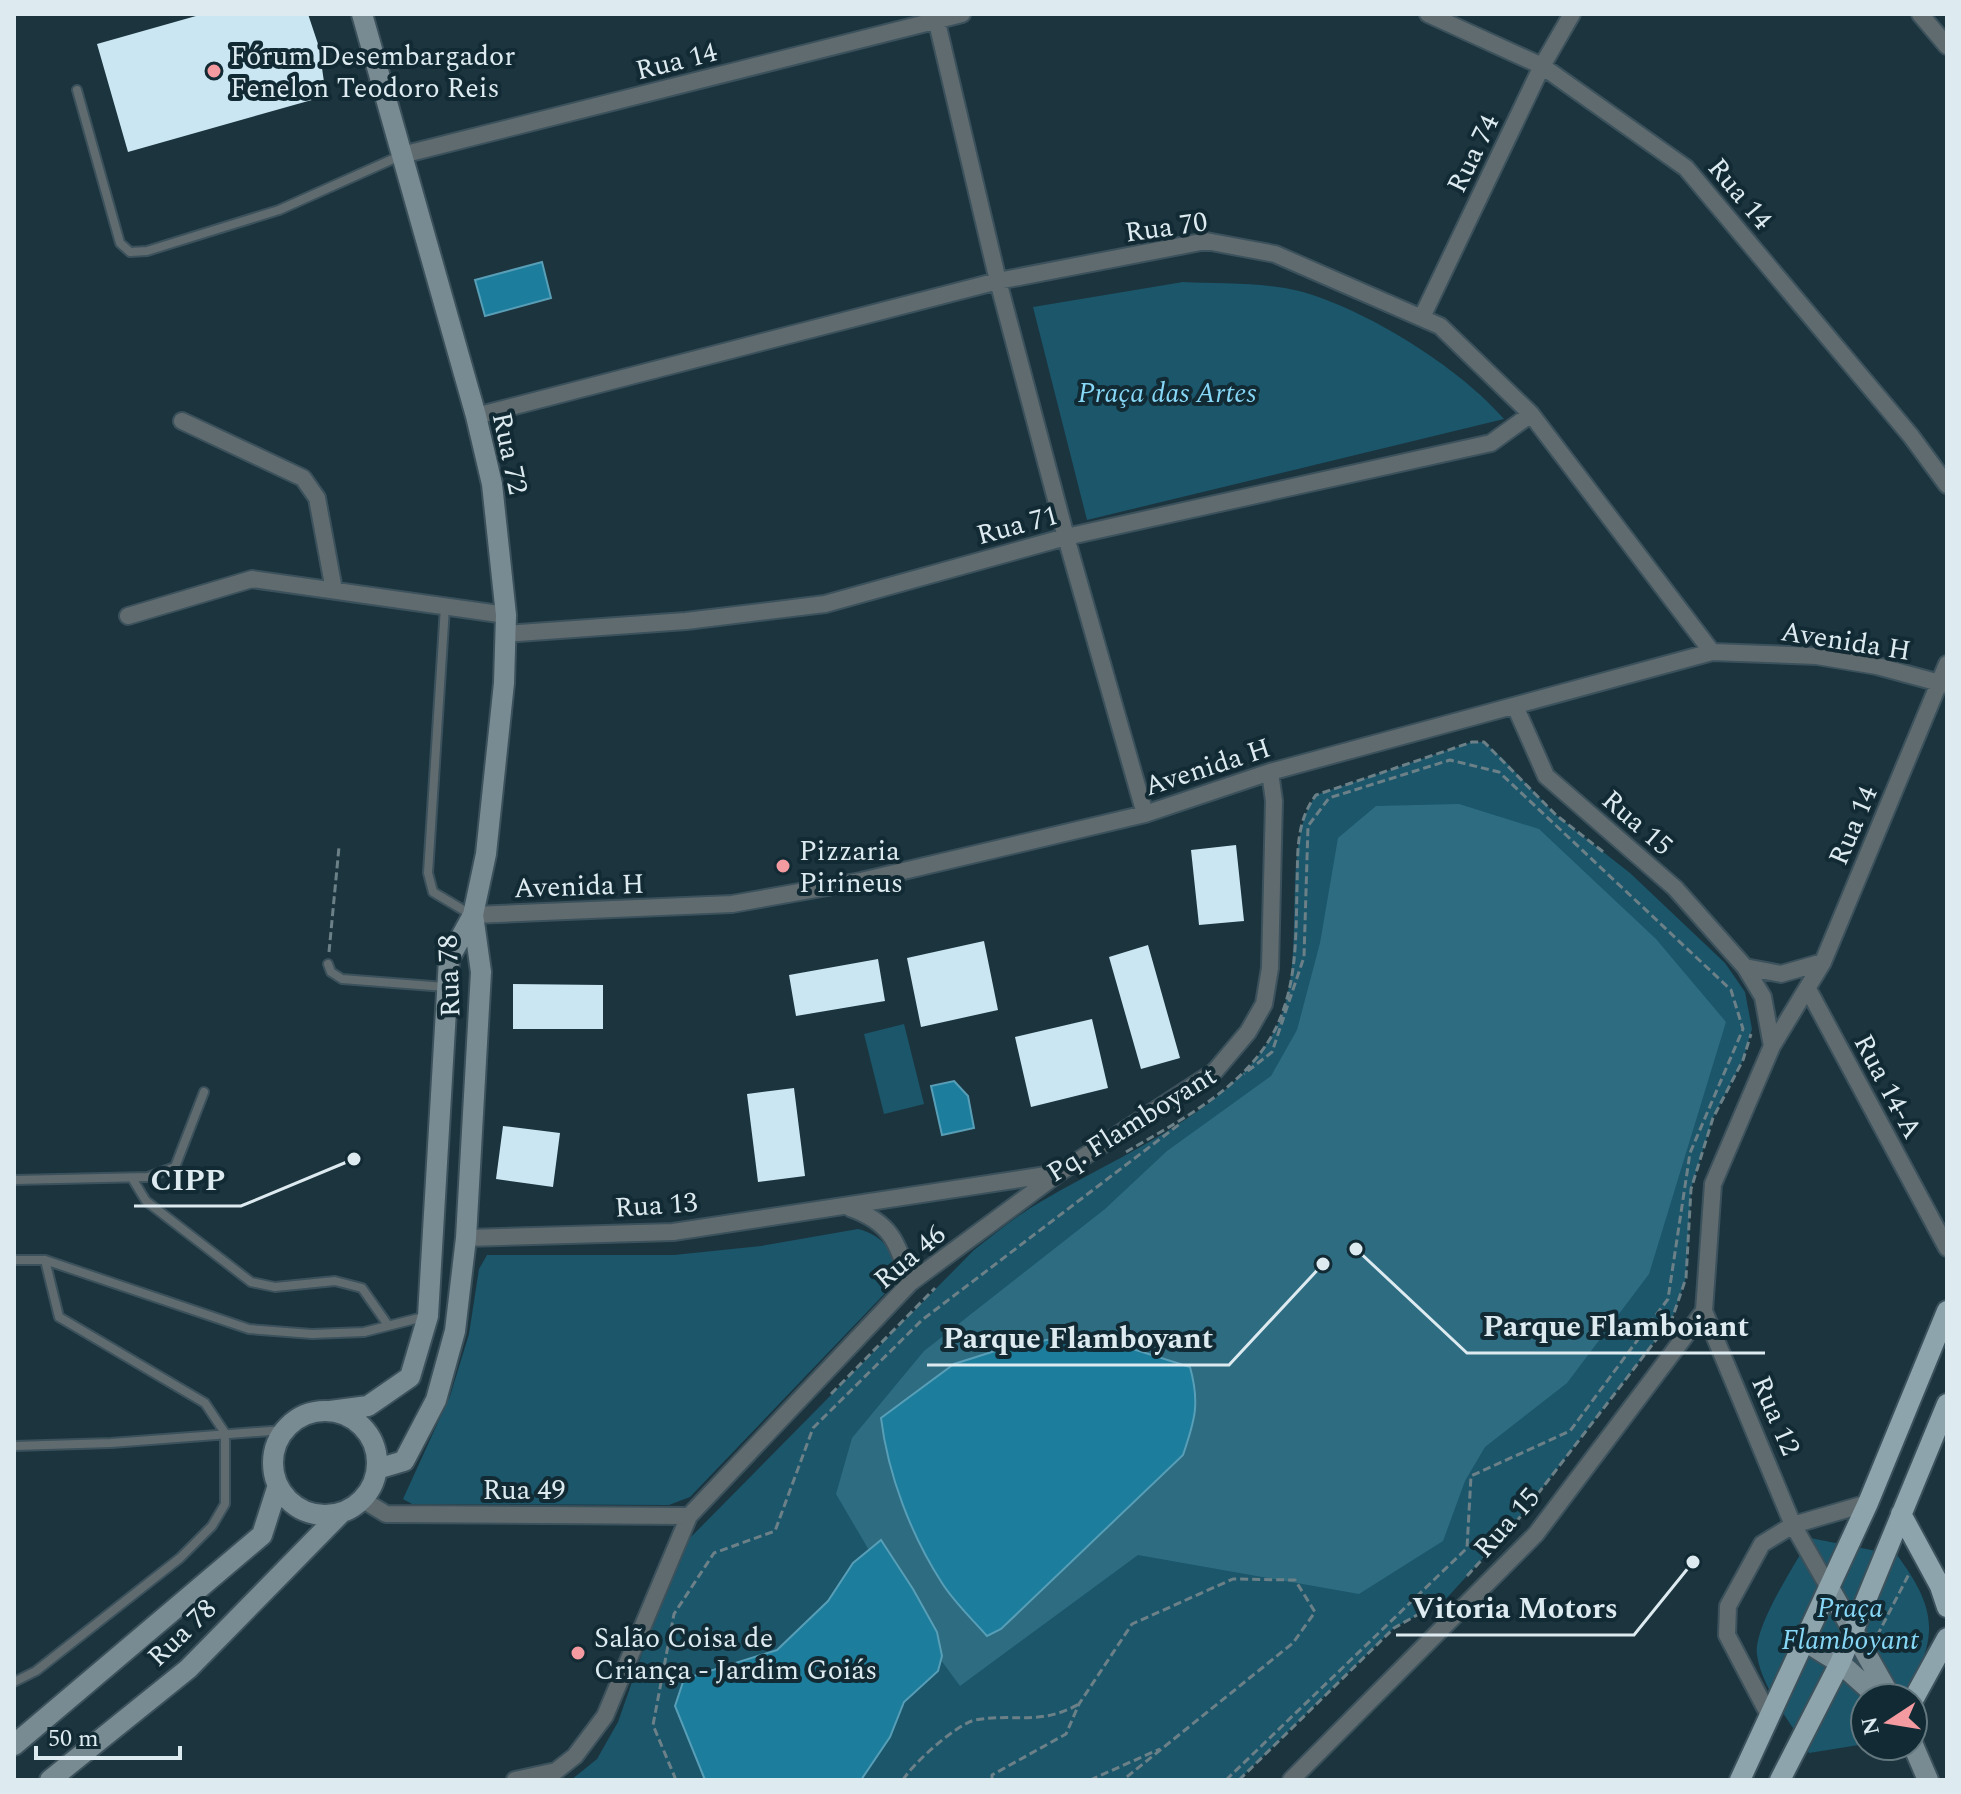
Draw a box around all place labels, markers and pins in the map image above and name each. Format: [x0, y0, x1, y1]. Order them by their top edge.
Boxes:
place label: Fórum Desembargador Fenelon Teodoro Reis [230, 35, 515, 110]
marker: Fórum Desembargador Fenelon Teodoro Reis [205, 62, 223, 80]
place label: Pizzaria Pirineus [799, 830, 903, 905]
marker: Pizzaria Pirineus [774, 857, 792, 875]
callout: CIPP [134, 1152, 241, 1206]
callout: Parque Flamboiant [1467, 1299, 1765, 1353]
callout: Parque Flamboyant [927, 1311, 1229, 1365]
callout: Vitoria Motors [1396, 1581, 1634, 1635]
place label: Salão Coisa de Criança - Jardim Goiás [594, 1617, 877, 1692]
marker: Salão Coisa de Criança - Jardim Goiás [569, 1644, 587, 1662]

